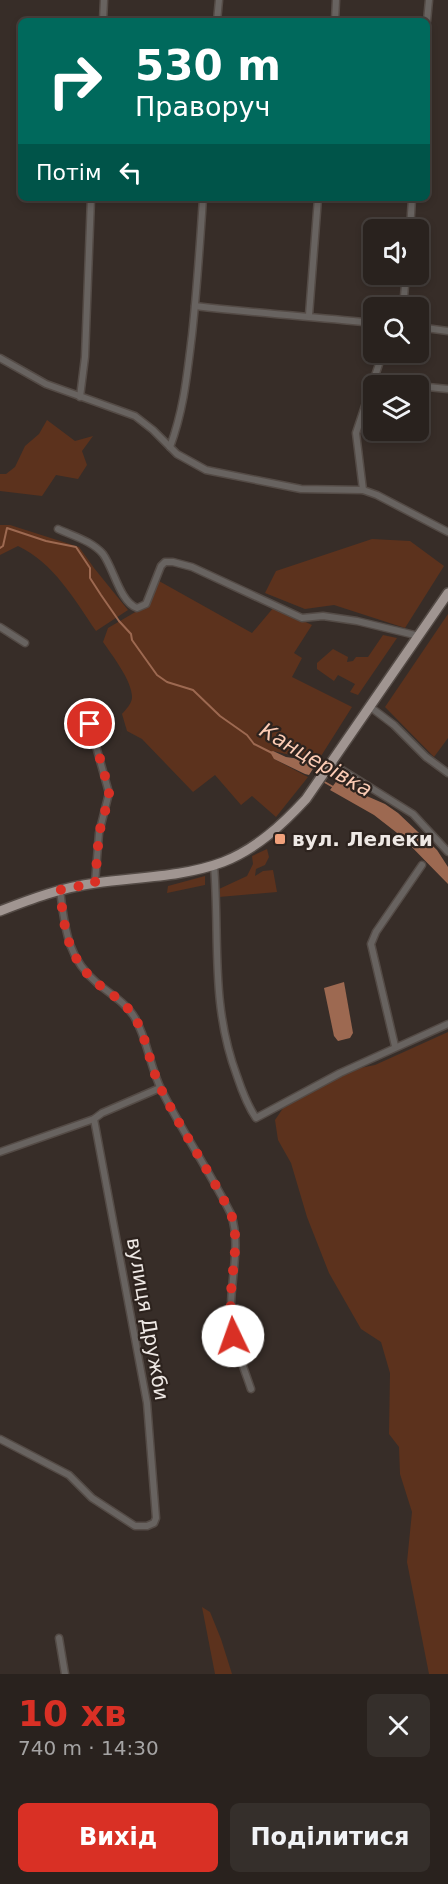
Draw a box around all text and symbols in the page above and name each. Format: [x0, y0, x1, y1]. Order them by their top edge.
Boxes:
text: 530 m [135, 41, 281, 90]
icon: right [36, 42, 114, 120]
text: Праворуч [135, 91, 271, 122]
icon: left [114, 156, 147, 189]
text: Потім [36, 160, 102, 185]
map controls [363, 219, 429, 441]
button: sound [363, 219, 429, 285]
button: search [363, 297, 429, 363]
button: layers [363, 375, 429, 441]
pin [64, 698, 115, 749]
icon: arrive [73, 707, 106, 740]
water label: Канцерівка [256, 718, 376, 802]
place label: вул. Лелеки [292, 827, 433, 851]
marker: вул. Лелеки [273, 832, 287, 846]
street label: вулиця Дружби [122, 1236, 174, 1402]
position arrow [201, 1304, 265, 1368]
text: 10 хв [18, 1693, 127, 1734]
button: close [367, 1694, 430, 1757]
text: 740 m · 14:30 [18, 1736, 159, 1760]
button: Вихід [18, 1803, 218, 1872]
button: Поділитися [230, 1803, 430, 1872]

